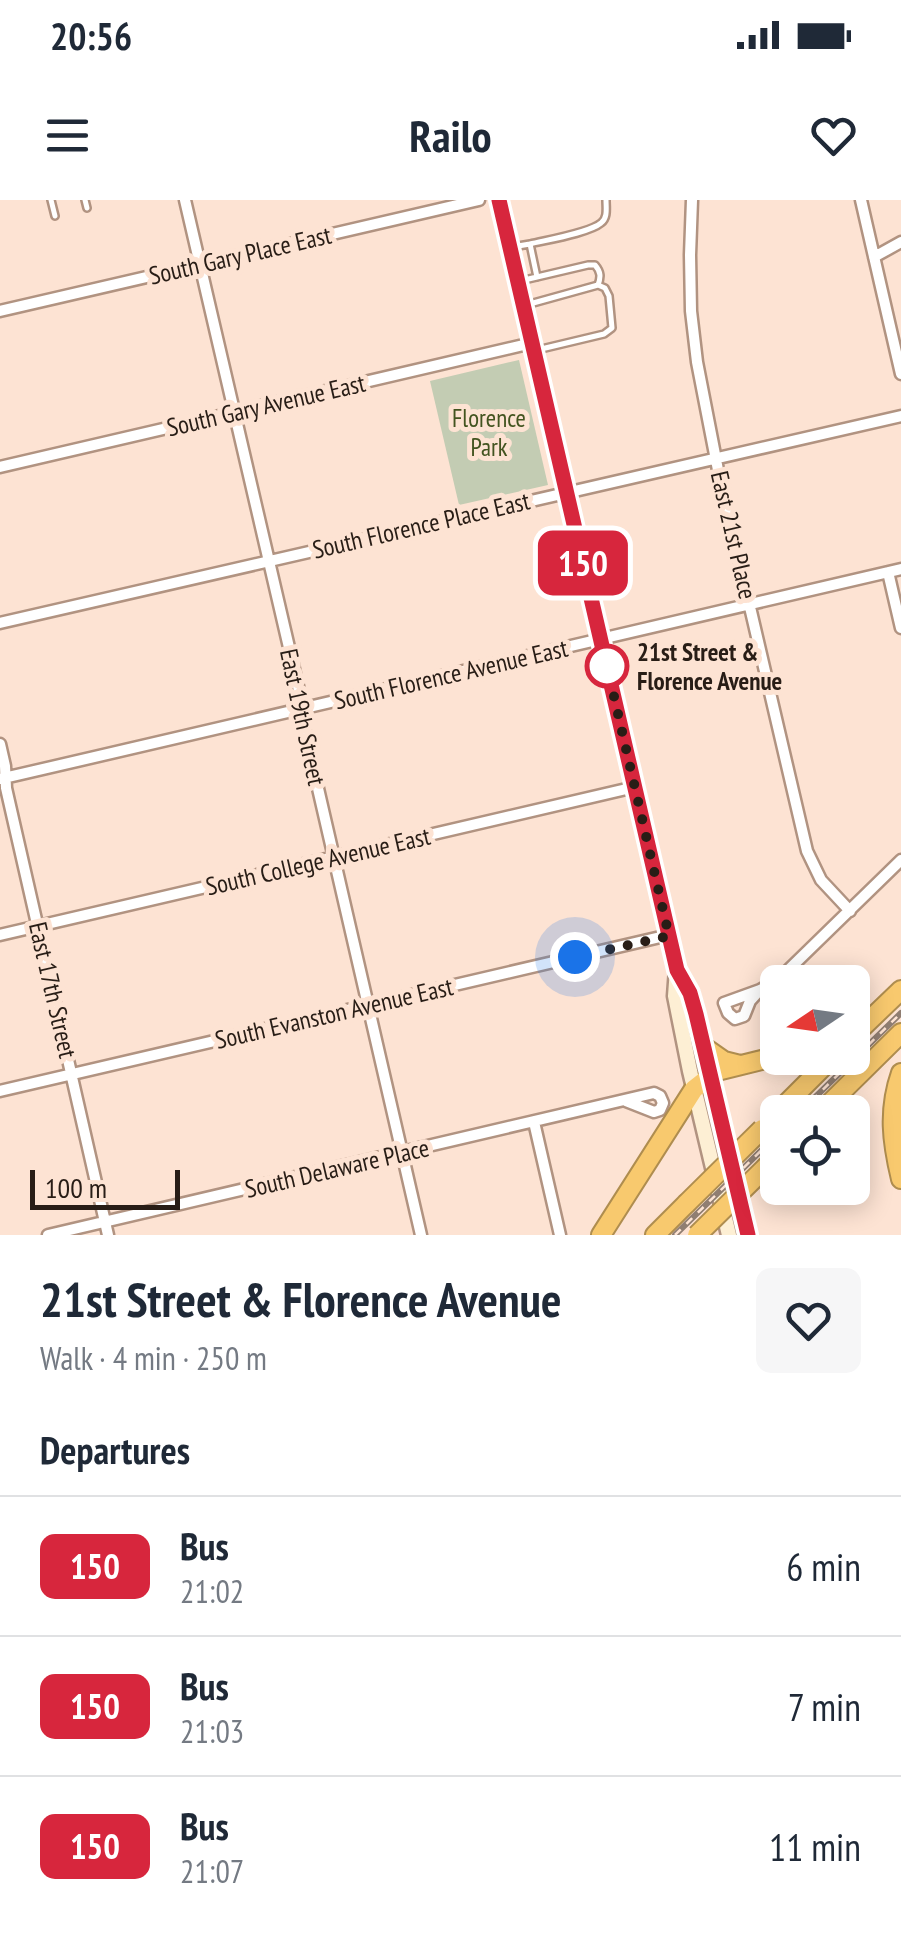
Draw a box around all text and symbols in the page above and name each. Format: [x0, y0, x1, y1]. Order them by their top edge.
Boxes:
text: 20:56 [50, 11, 132, 60]
text: Railo [409, 106, 492, 164]
icon: menu [40, 108, 95, 163]
icon: heart [806, 108, 861, 163]
street label: South Gary Place East [146, 218, 334, 291]
street label: South Gary Avenue East [164, 367, 368, 443]
park label: Florence Park [452, 402, 526, 463]
street label: East 21st Place [704, 468, 764, 602]
street label: South Florence Place East [309, 484, 533, 566]
line badge: 150 [526, 530, 640, 596]
text: 150 [558, 540, 608, 586]
street label: South Florence Avenue East [331, 632, 571, 716]
place label: 21st Street & Florence Avenue [637, 636, 782, 697]
marker: 21st Street & Florence Avenue [586, 645, 628, 687]
street label: East 19th Street [273, 646, 333, 788]
street label: South College Avenue East [203, 820, 433, 902]
street label: East 17th Street [22, 919, 84, 1061]
your location [550, 932, 600, 982]
north arrow [760, 965, 870, 1075]
map controls [760, 965, 870, 1205]
street label: South Evanston Avenue East [212, 970, 456, 1056]
button: locate [760, 1095, 870, 1205]
street label: South Delaware Place [242, 1131, 432, 1205]
scale bar [30, 1165, 180, 1210]
text: 100 m [45, 1169, 107, 1206]
text: 21st Street & Florence Avenue [40, 1268, 561, 1330]
button: heart [756, 1268, 861, 1373]
text: Walk · 4 min · 250 m [40, 1337, 267, 1379]
text: Departures [40, 1425, 190, 1474]
text: Bus [180, 1521, 229, 1570]
text: 6 min [786, 1542, 861, 1591]
text: 150 [70, 1543, 120, 1589]
text: 21:02 [180, 1570, 244, 1612]
text: Bus [180, 1661, 229, 1710]
text: 7 min [788, 1682, 861, 1731]
text: 150 [70, 1683, 120, 1729]
text: 21:03 [180, 1710, 244, 1752]
text: Bus [180, 1801, 229, 1850]
text: 11 min [769, 1822, 861, 1871]
text: 150 [70, 1823, 120, 1869]
text: 21:07 [180, 1850, 244, 1892]

